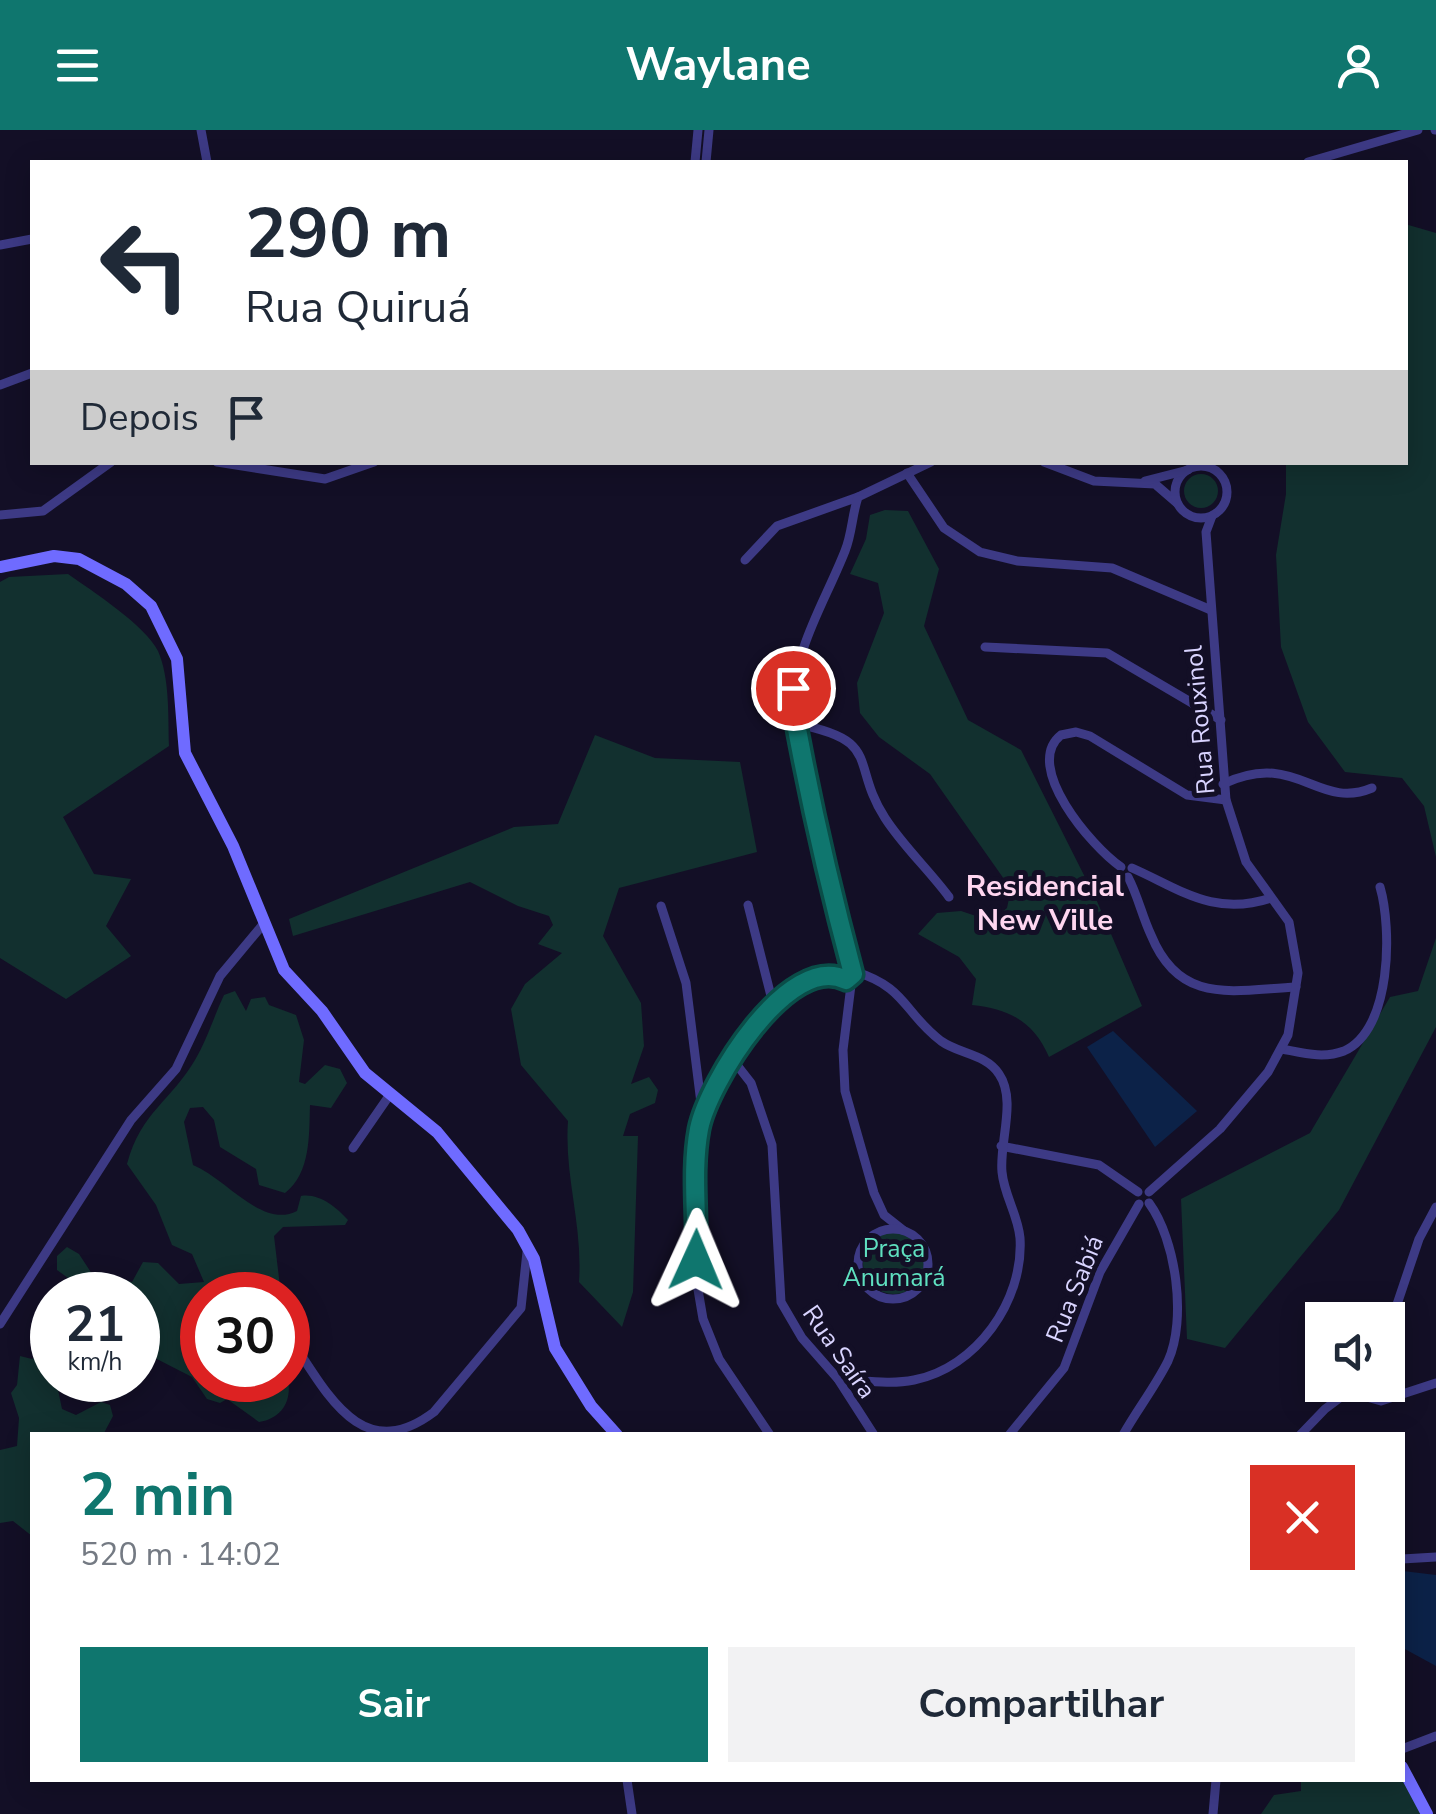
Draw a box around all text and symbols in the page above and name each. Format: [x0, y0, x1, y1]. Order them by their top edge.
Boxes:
text: Waylane [625, 35, 811, 96]
icon: menu [50, 38, 105, 93]
icon: person [1331, 38, 1386, 93]
text: 290 m [245, 186, 451, 282]
icon: left [80, 200, 210, 330]
text: Rua Quiruá [245, 277, 471, 338]
icon: arrive [219, 390, 274, 445]
text: Depois [80, 392, 199, 443]
street label: Rua Rouxinol [1177, 644, 1223, 796]
pin [751, 646, 836, 731]
icon: arrive [766, 661, 821, 716]
district label: Residencial New Ville [966, 866, 1125, 941]
position arrow [644, 1208, 748, 1312]
street label: Rua Sabiá [1038, 1230, 1112, 1348]
park label: Praça Anumará [842, 1232, 946, 1295]
speed limit sign: 30 [180, 1272, 310, 1402]
text: 21 [65, 1290, 125, 1359]
street label: Rua Saíra [794, 1298, 884, 1406]
map controls [1305, 1302, 1405, 1402]
button: sound [1305, 1302, 1405, 1402]
text: km/h [67, 1345, 123, 1379]
text: 2 min [80, 1454, 235, 1536]
button: close [1250, 1465, 1355, 1570]
text: 520 m · 14:02 [80, 1533, 281, 1576]
button: Sair [80, 1647, 708, 1762]
button: Compartilhar [728, 1647, 1355, 1762]

